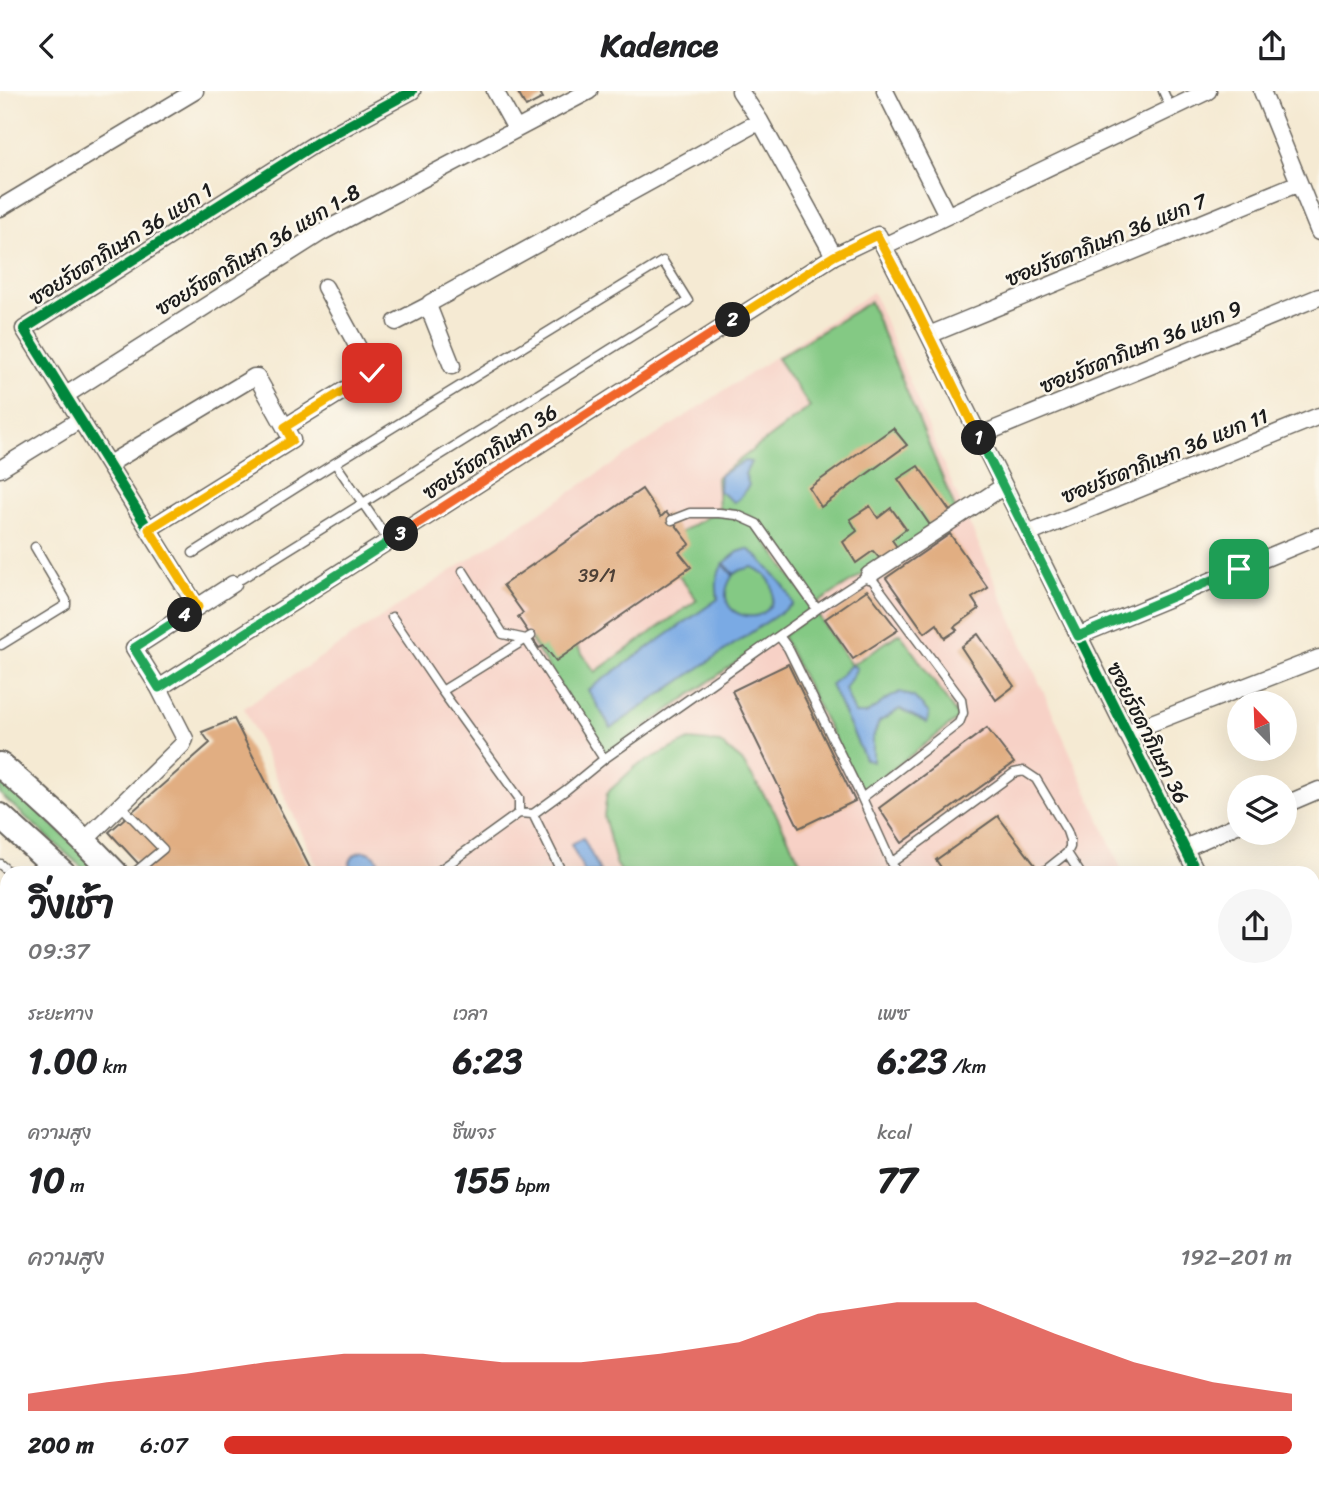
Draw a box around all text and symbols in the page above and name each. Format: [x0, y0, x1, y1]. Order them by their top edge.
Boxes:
text: Kadence [601, 17, 718, 74]
icon: back [28, 27, 66, 65]
icon: share [1253, 27, 1291, 65]
street label: ซอยรัชดาภิเษก 36 แยก 1 [21, 172, 221, 316]
street label: ซอยรัชดาภิเษก 36 แยก 1-8 [148, 173, 368, 327]
street label: ซอยรัชดาภิเษก 36 แยก 7 [999, 181, 1214, 298]
street label: ซอยรัชดาภิเษก 36 แยก 9 [1034, 289, 1248, 405]
pin: 2 [716, 303, 750, 337]
text: 2 [727, 303, 738, 336]
pin [342, 343, 402, 403]
icon: check [353, 354, 391, 392]
street label: ซอยรัชดาภิเษก 36 [415, 394, 565, 510]
street label: ซอยรัชดาภิเษก 36 แยก 11 [1056, 397, 1274, 515]
pin: 1 [962, 421, 996, 455]
text: 1 [974, 421, 983, 454]
pin: 3 [384, 517, 418, 551]
text: 3 [395, 517, 406, 550]
pin [1209, 539, 1269, 599]
icon: arrive [1220, 550, 1258, 588]
house number: 39/1 [578, 560, 616, 592]
pin: 4 [168, 597, 202, 633]
text: 4 [179, 598, 190, 631]
street label: ซอยรัชดาภิเษก 36 [1096, 655, 1200, 811]
north arrow [1227, 691, 1297, 761]
map controls [1227, 691, 1297, 845]
button: layers [1227, 775, 1297, 845]
text: วิ่งเช้า [28, 871, 114, 938]
button: share [1218, 889, 1292, 963]
text: 09:37 [28, 931, 89, 972]
text: ระยะทาง [28, 997, 93, 1030]
text: เวลา [453, 997, 488, 1030]
text: เพซ [877, 997, 909, 1030]
text: 1.00 [28, 1030, 98, 1092]
text: 6:23 [453, 1030, 523, 1092]
text: 6:23 [877, 1030, 947, 1092]
text: km [98, 1050, 127, 1083]
text: /km [947, 1050, 986, 1083]
text: ความสูง [28, 1116, 91, 1149]
text: ชีพจร [453, 1116, 496, 1149]
text: kcal [877, 1116, 912, 1149]
text: 10 [28, 1149, 65, 1211]
text: 155 [453, 1149, 510, 1211]
text: 77 [877, 1149, 917, 1211]
text: m [65, 1169, 85, 1202]
text: bpm [510, 1169, 550, 1202]
text: ความสูง [28, 1237, 104, 1278]
text: 192–201 m [1180, 1237, 1292, 1278]
text: 200 m [28, 1425, 94, 1466]
text: 6:07 [140, 1425, 188, 1466]

